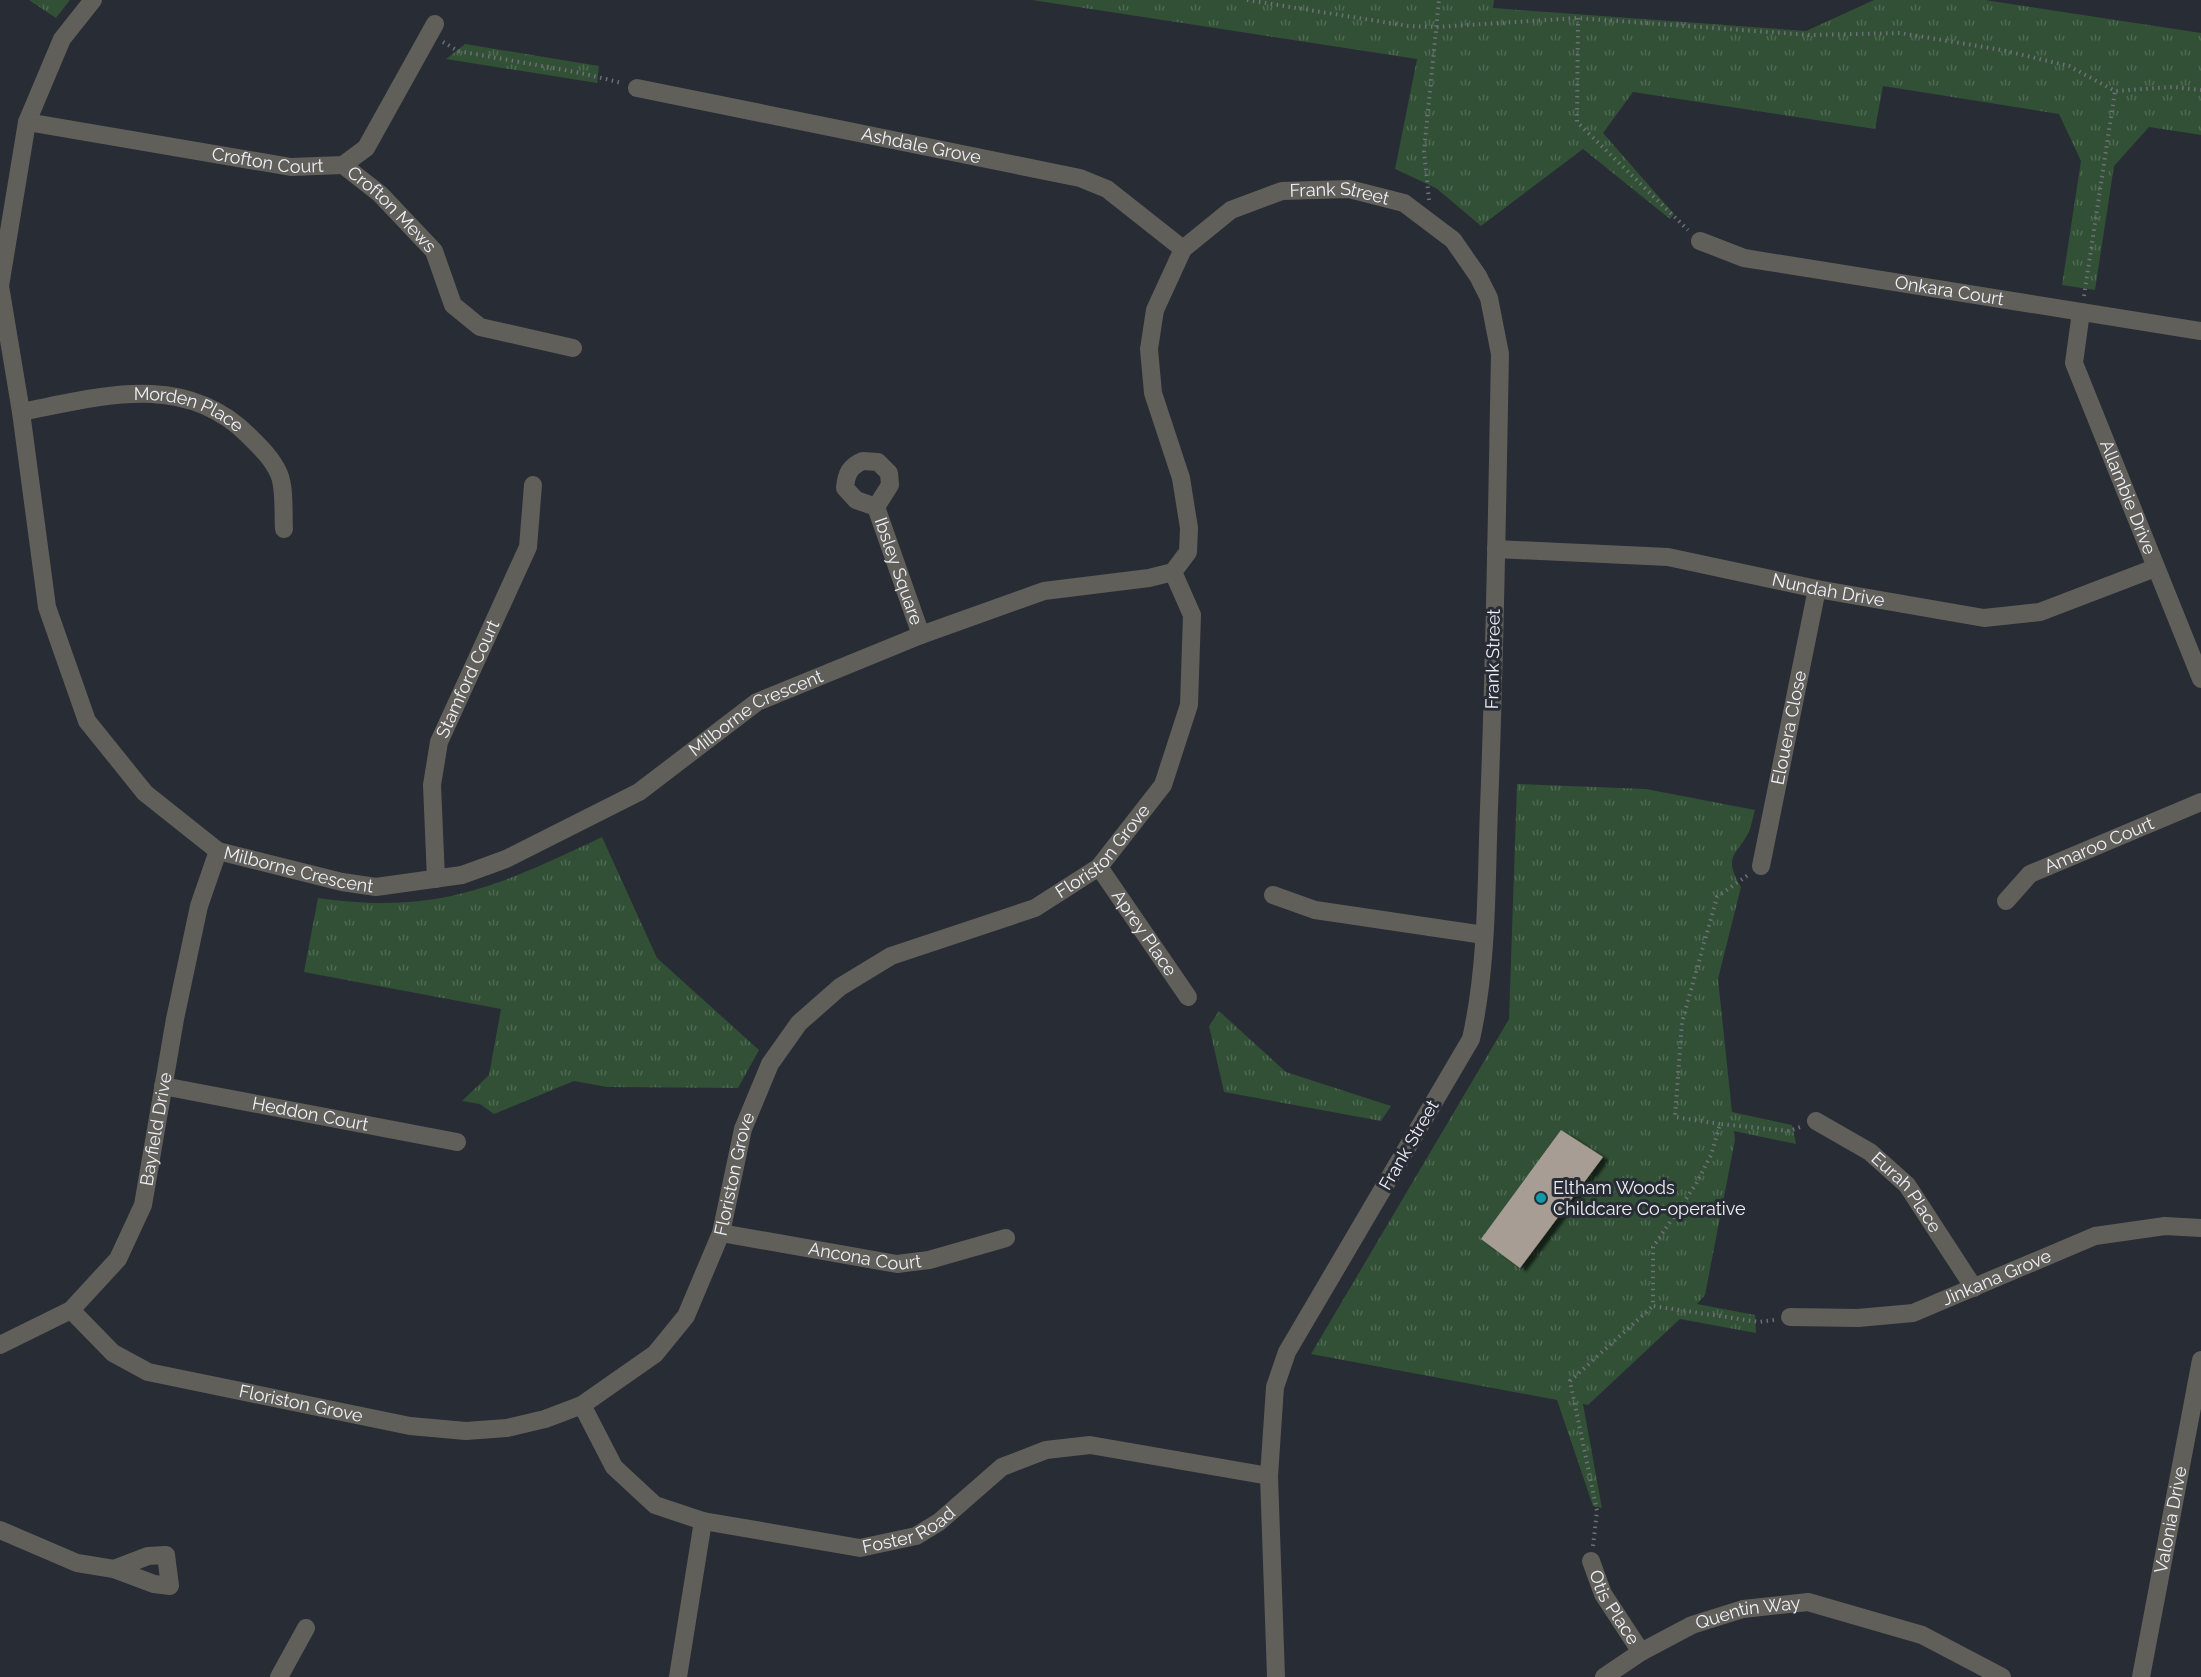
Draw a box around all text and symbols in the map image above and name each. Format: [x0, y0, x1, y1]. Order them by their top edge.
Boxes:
street label: Ashdale Grove [860, 123, 983, 168]
street label: Crofton Court [210, 143, 324, 177]
street label: Crofton Mews [343, 161, 441, 257]
street label: Frank Street [1289, 178, 1392, 209]
street label: Onkara Court [1893, 271, 2005, 309]
street label: Morden Place [134, 383, 248, 436]
street label: Allambie Drive [2096, 437, 2161, 558]
street label: Ibsley Square [870, 514, 928, 628]
street label: Nundah Drive [1770, 569, 1887, 611]
street label: Frank Street [1481, 609, 1504, 709]
street label: Stamford Court [431, 616, 503, 741]
street label: Milborne Crescent [685, 665, 826, 760]
street label: Elouera Close [1767, 668, 1810, 787]
street label: Floriston Grove [1051, 800, 1154, 902]
street label: Amaroo Court [2041, 812, 2157, 877]
street label: Milborne Crescent [222, 842, 375, 896]
street label: Aprey Place [1108, 886, 1182, 980]
street label: Bayfield Drive [135, 1070, 176, 1187]
street label: Heddon Court [250, 1092, 370, 1135]
street label: Frank Street [1374, 1096, 1443, 1194]
street label: Floriston Grove [710, 1109, 759, 1238]
street label: Eurah Place [1867, 1147, 1946, 1237]
place label: Eltham Woods Childcare Co-operative [1553, 1177, 1746, 1219]
marker: Eltham Woods Childcare Co-operative [1534, 1191, 1548, 1205]
street label: Ancona Court [807, 1238, 922, 1274]
street label: Jinkana Grove [1939, 1245, 2055, 1310]
street label: Floriston Grove [237, 1380, 365, 1426]
street label: Valonia Drive [2150, 1464, 2191, 1575]
street label: Foster Road [860, 1502, 959, 1557]
street label: Otis Place [1585, 1567, 1644, 1649]
street label: Quentin Way [1693, 1592, 1802, 1633]

